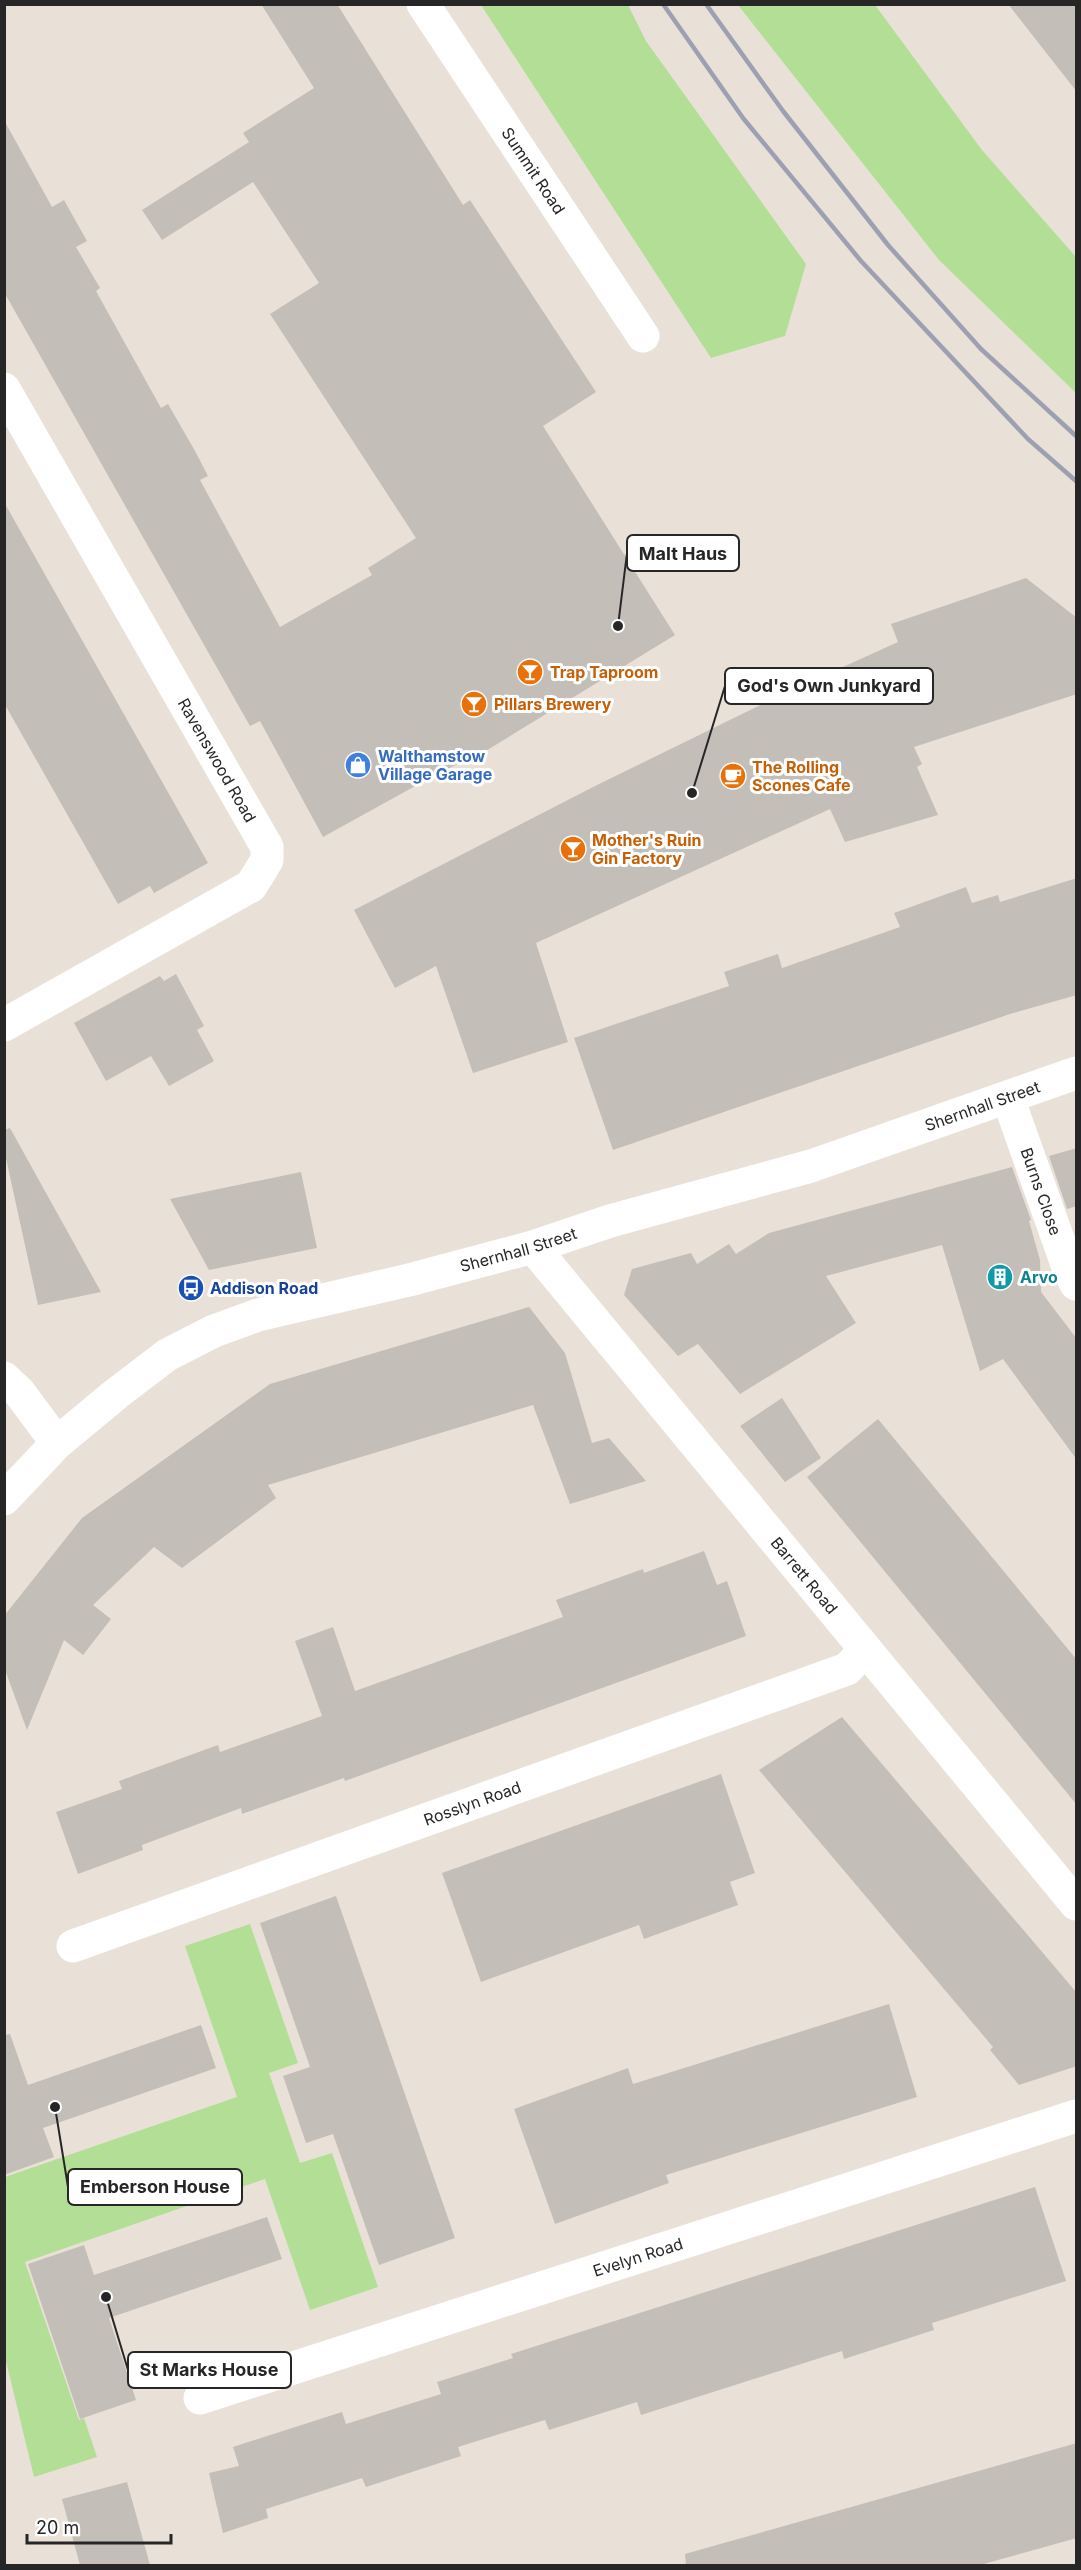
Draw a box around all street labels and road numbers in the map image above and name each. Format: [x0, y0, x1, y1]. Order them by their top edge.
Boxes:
street label: Summit Road [498, 124, 569, 218]
street label: Ravenswood Road [174, 695, 261, 826]
street label: Shernhall Street [922, 1077, 1042, 1135]
street label: Burns Close [1016, 1145, 1066, 1238]
street label: Shernhall Street [458, 1223, 579, 1276]
street label: Barrett Road [767, 1533, 842, 1618]
street label: Rosslyn Road [421, 1777, 524, 1830]
street label: Evelyn Road [590, 2233, 685, 2281]

